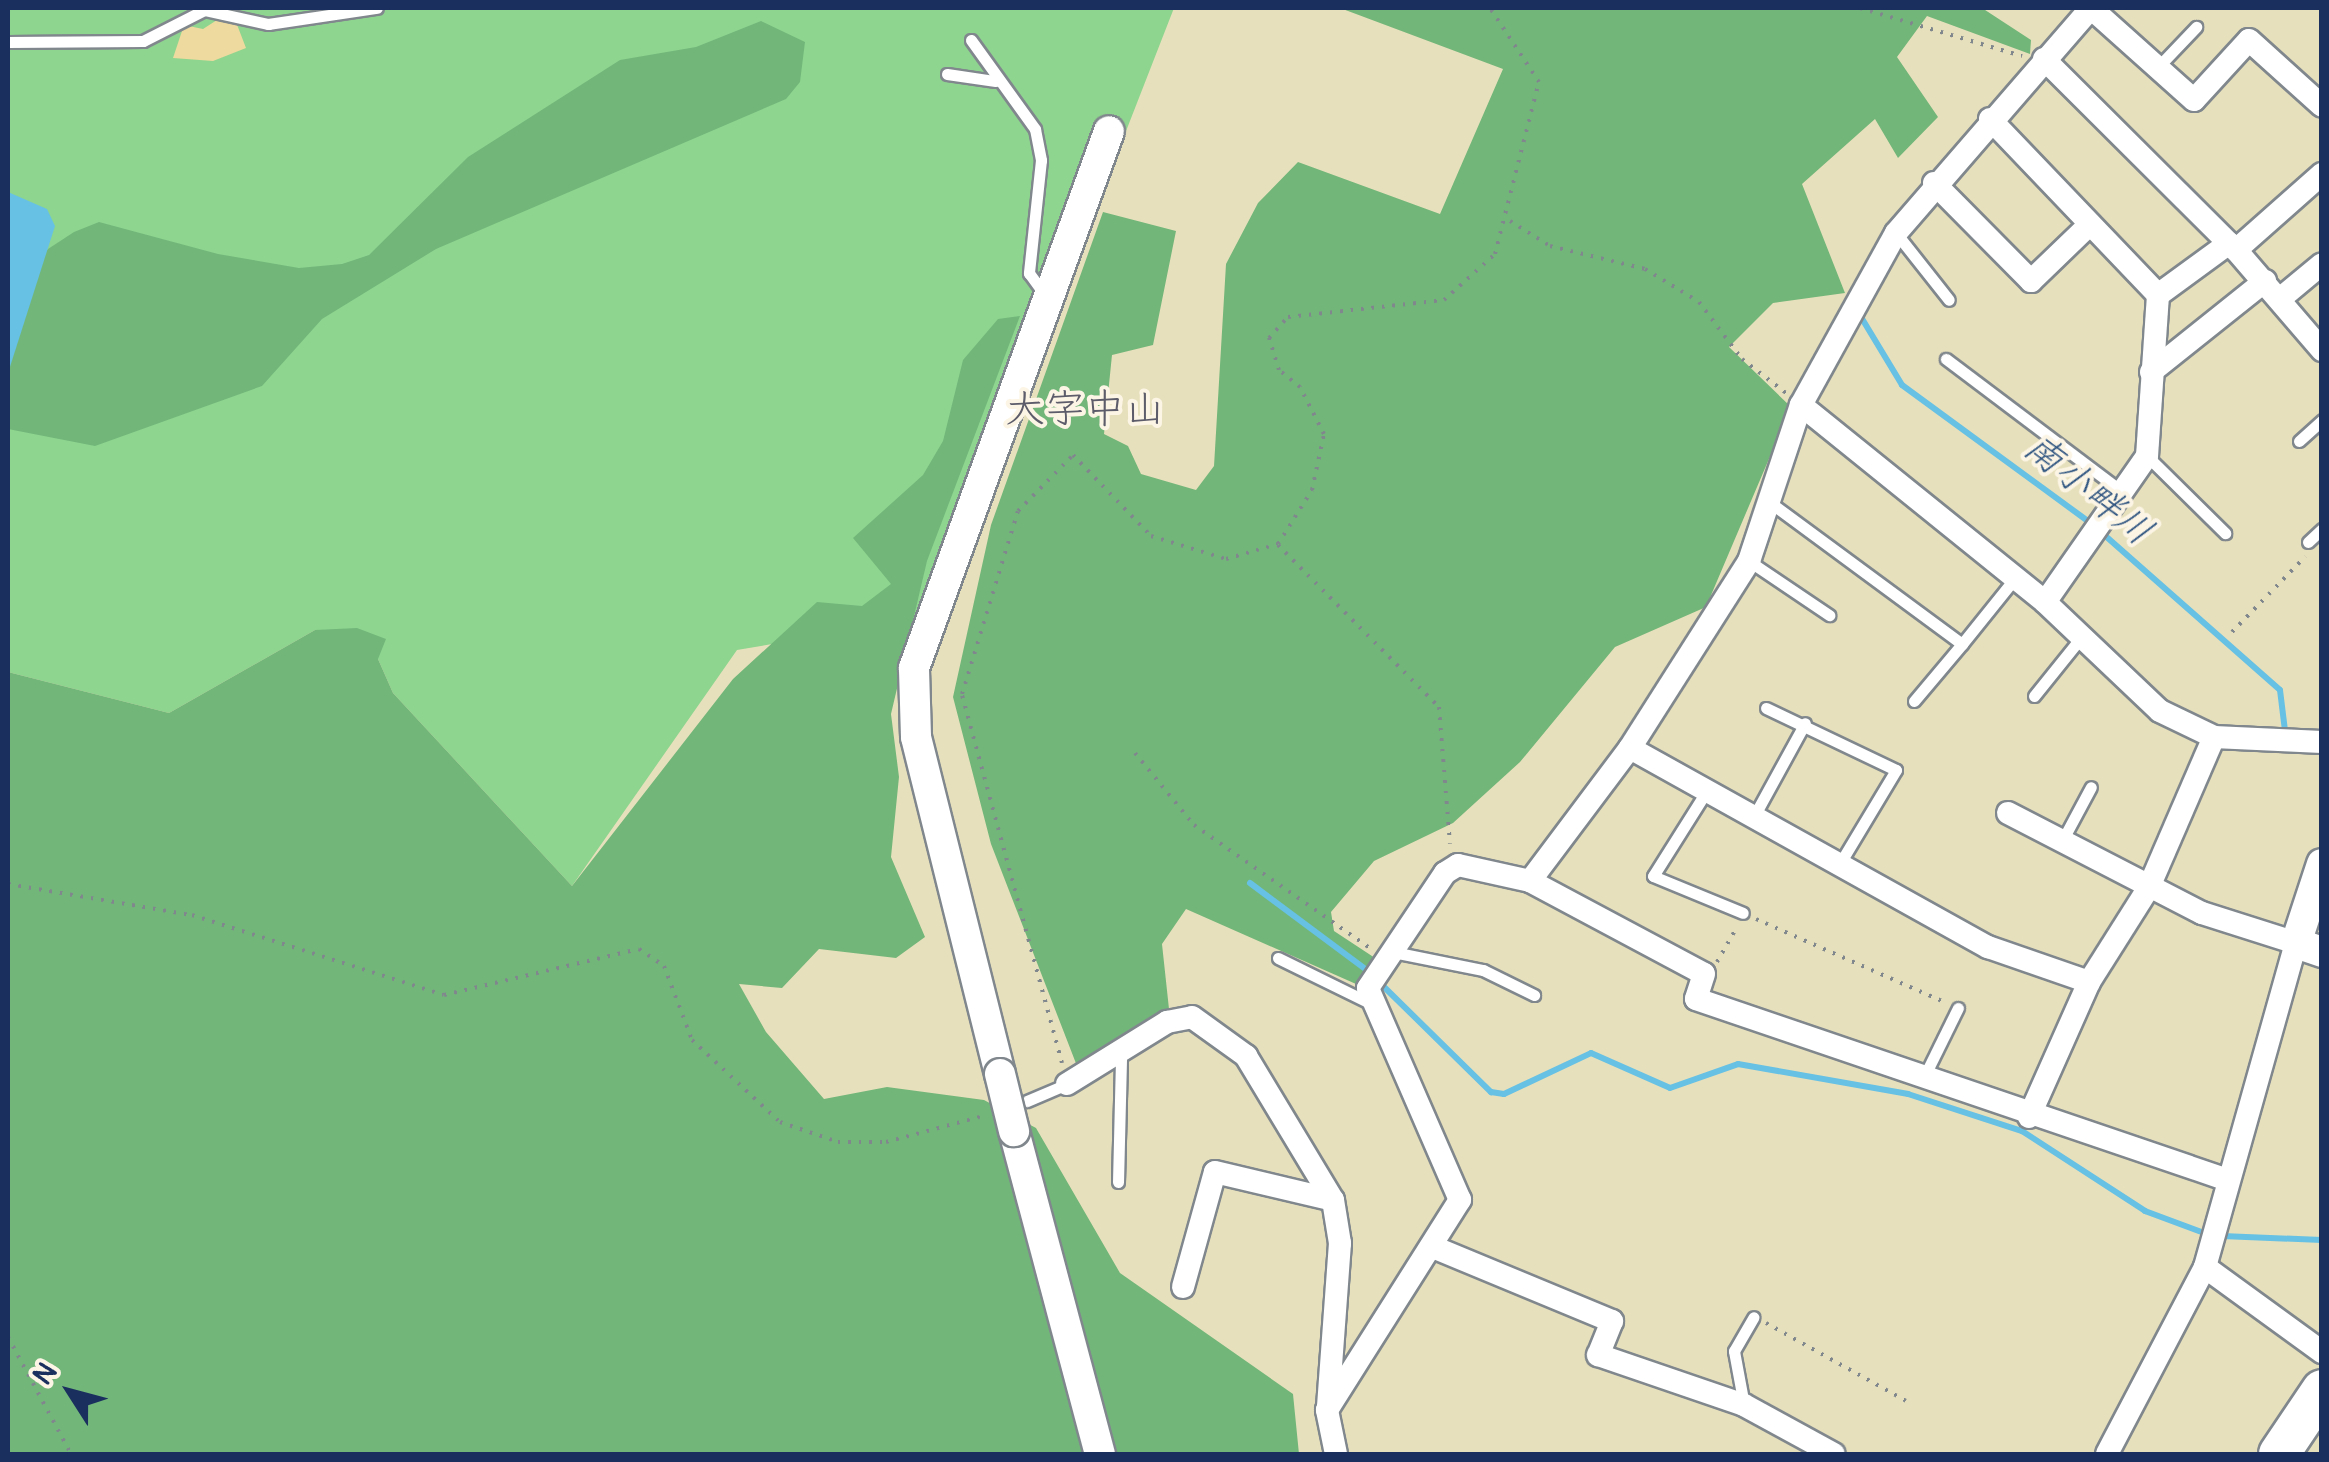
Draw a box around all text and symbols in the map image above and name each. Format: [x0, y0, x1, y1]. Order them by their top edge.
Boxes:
district label: 大字中山 [1005, 386, 1165, 434]
water label: 南小畔川 [2015, 424, 2161, 556]
north arrow [20, 1342, 120, 1442]
text: N [26, 1356, 65, 1392]

